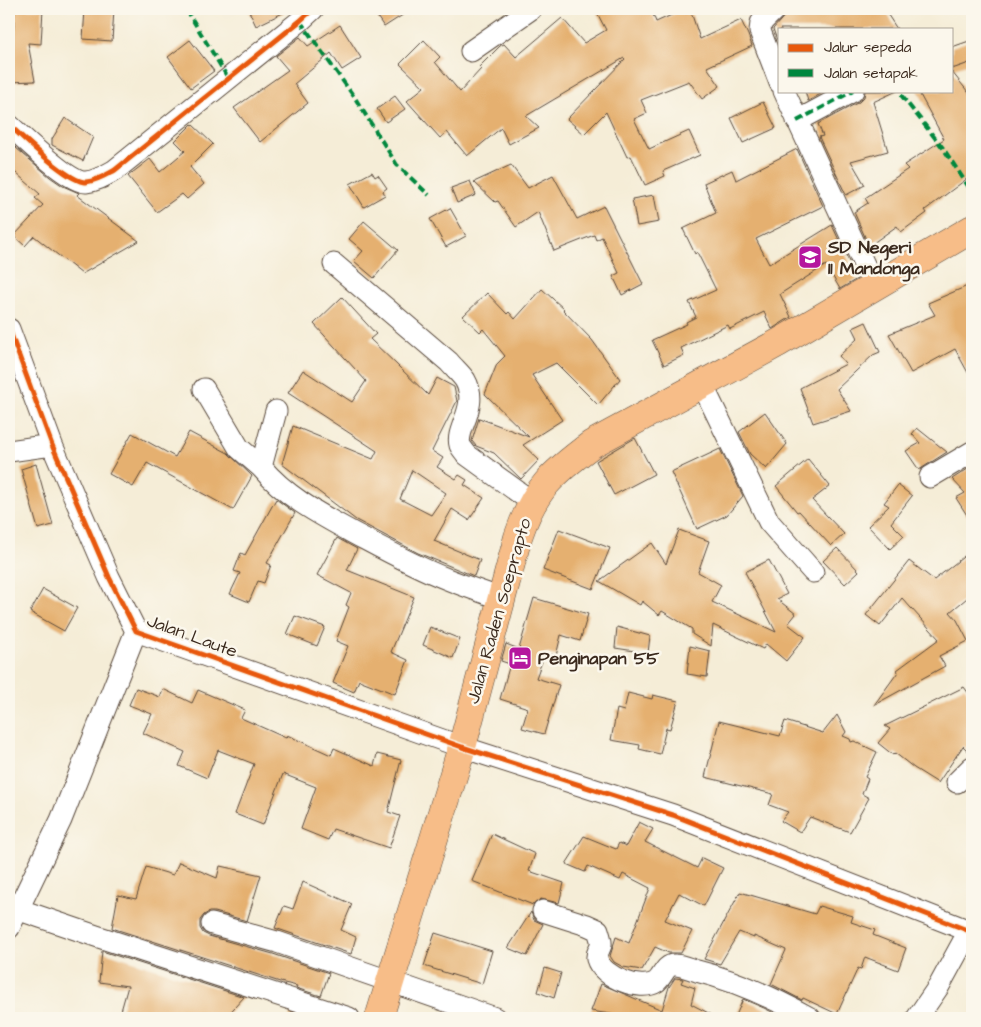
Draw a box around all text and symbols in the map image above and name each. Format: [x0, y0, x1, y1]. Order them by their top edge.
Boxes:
legend [778, 28, 954, 92]
text: Jalur sepeda [824, 37, 912, 58]
text: Jalan setapak [824, 63, 918, 84]
place label: SD Negeri 11 Mandonga [827, 235, 920, 282]
school or university icon: SD Negeri 11 Mandonga [797, 244, 823, 270]
street label: Jalan Raden Soeprapto [461, 515, 537, 707]
street label: Jalan Laute [143, 608, 241, 664]
hotel icon: Penginapan 55 [507, 645, 533, 671]
place label: Penginapan 55 [538, 646, 660, 672]

